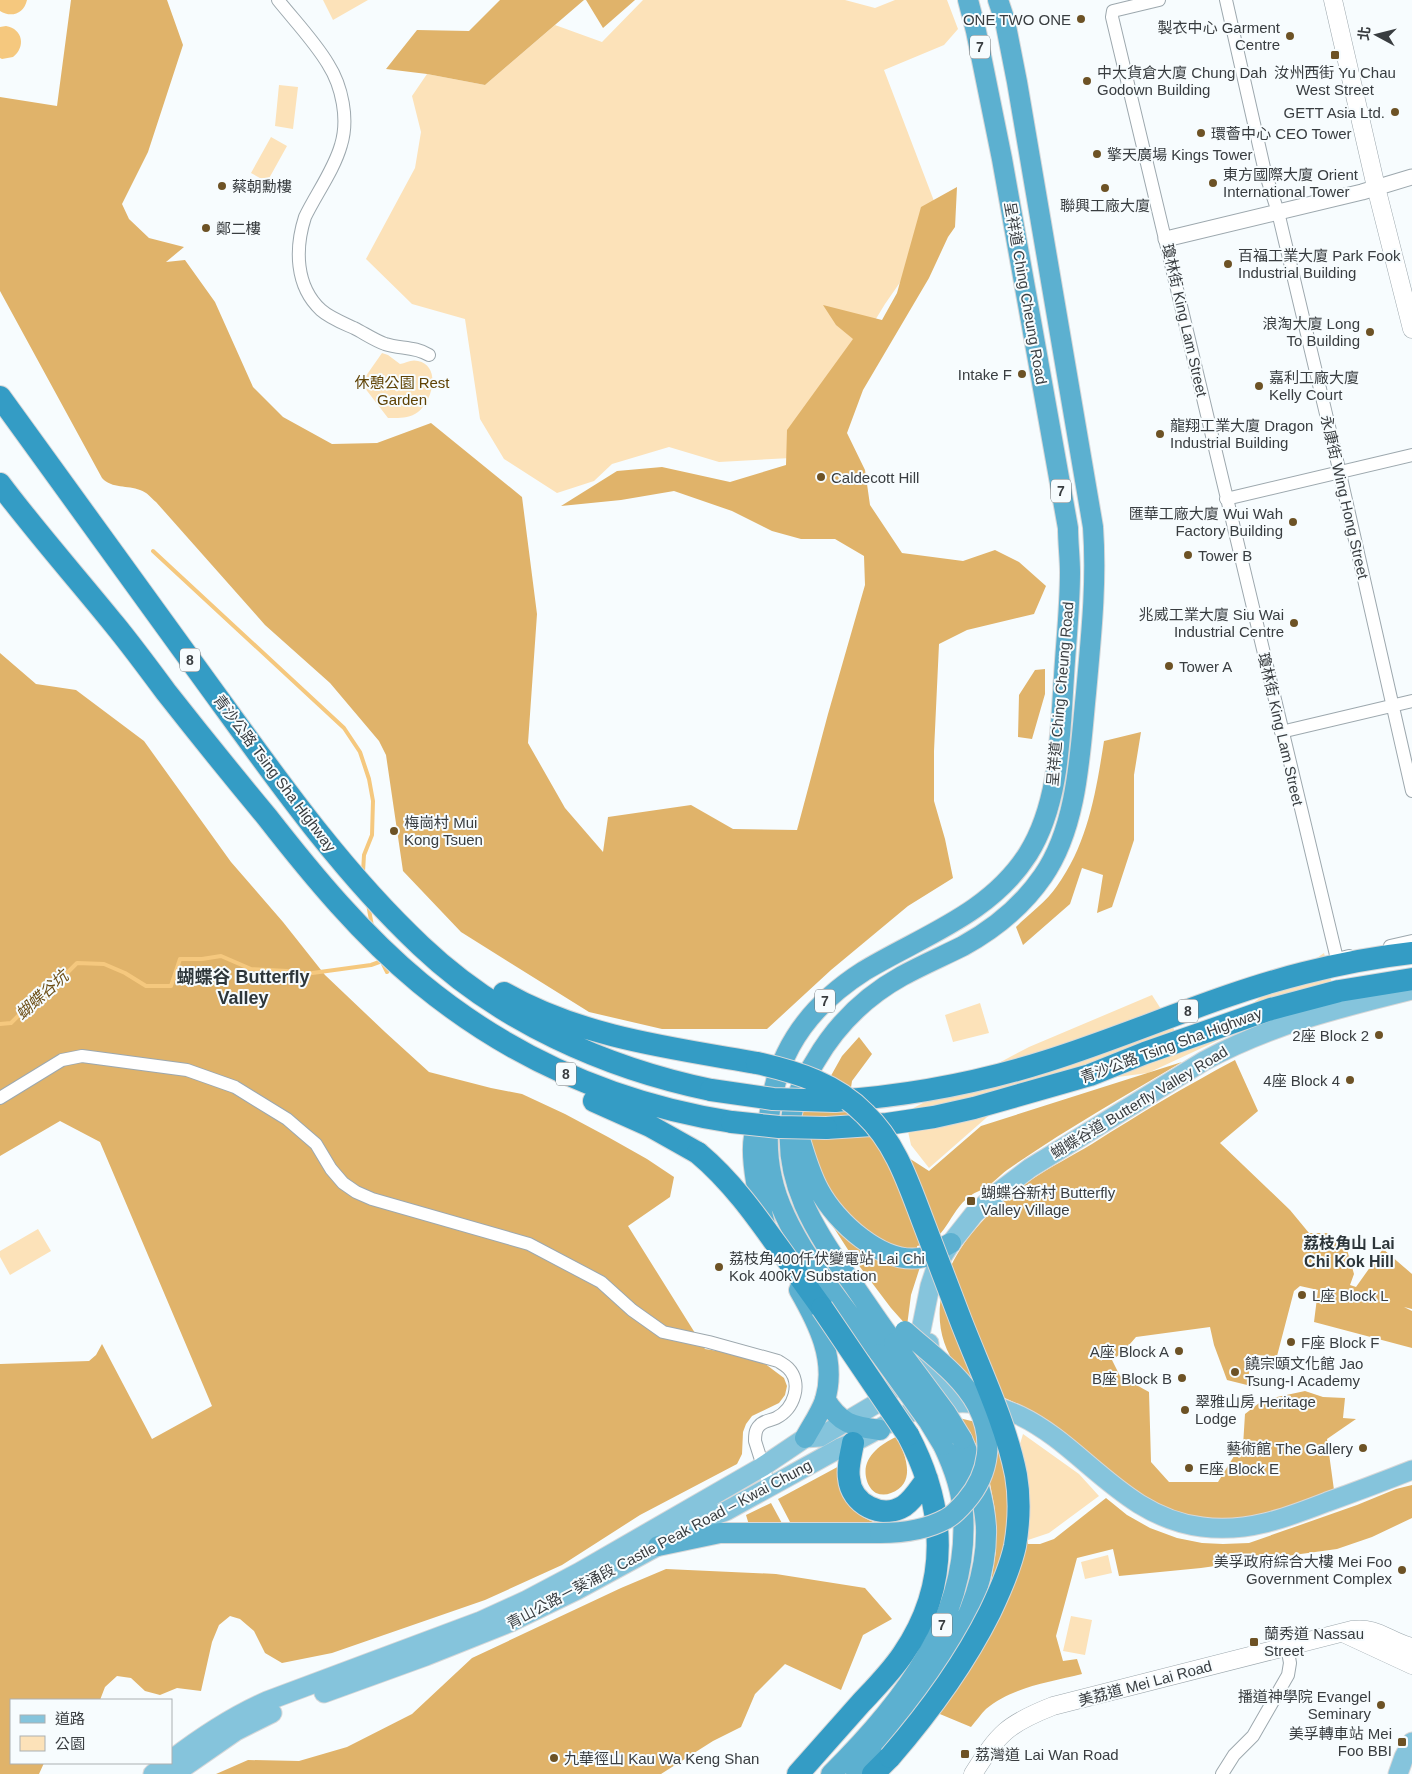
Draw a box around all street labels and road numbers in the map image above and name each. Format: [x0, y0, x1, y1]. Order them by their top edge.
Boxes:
road number: 7 [970, 36, 990, 58]
street label: 呈祥道 Ching Cheung Road [1002, 200, 1050, 386]
street label: 瓊林街 King Lam Street [1159, 242, 1211, 399]
street label: 永康街 Wing Hong Street [1318, 413, 1372, 581]
road number: 7 [1051, 480, 1071, 502]
street label: 呈祥道 Ching Cheung Road [1043, 601, 1077, 787]
road number: 8 [180, 648, 200, 672]
street label: 瓊林街 King Lam Street [1255, 651, 1307, 808]
street label: 青沙公路 Tsing Sha Highway [211, 691, 340, 855]
road number: 7 [815, 989, 835, 1012]
road number: 8 [1178, 999, 1198, 1022]
street label: 青沙公路 Tsing Sha Highway [1078, 1004, 1264, 1086]
street label: 蝴蝶谷道 Butterfly Valley Road [1048, 1042, 1230, 1162]
road number: 8 [556, 1062, 576, 1086]
street label: 青山公路－葵涌段 Castle Peak Road – Kwai Chung [504, 1456, 814, 1632]
road number: 7 [932, 1614, 952, 1636]
street label: 美荔道 Mei Lai Road [1076, 1657, 1214, 1709]

